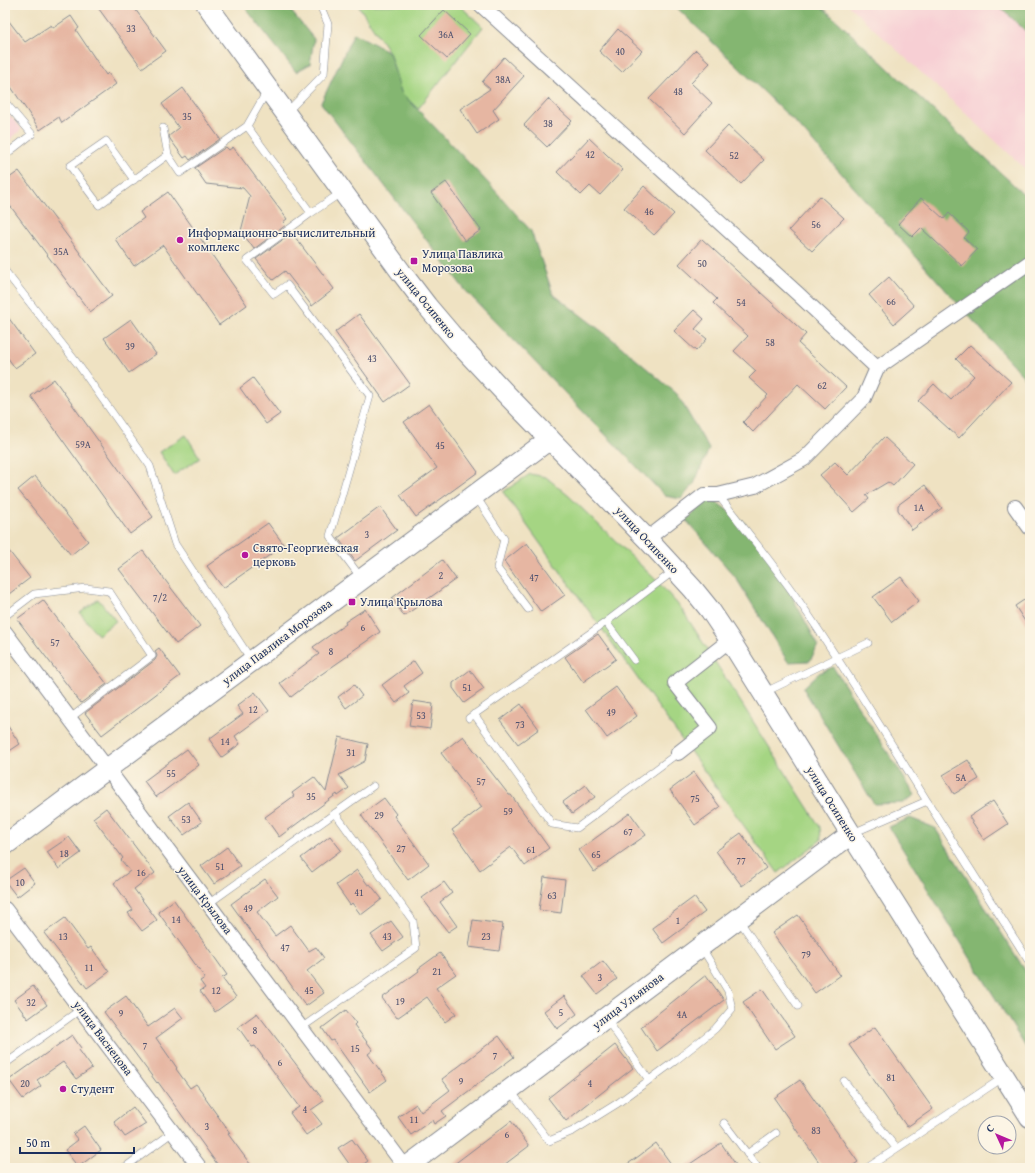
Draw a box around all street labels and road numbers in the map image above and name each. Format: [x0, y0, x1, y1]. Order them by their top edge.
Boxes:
street label: улица Осипенко [392, 263, 460, 342]
street label: улица Осипенко [611, 501, 683, 577]
street label: улица Павлика Морозова [217, 594, 335, 689]
street label: улица Осипенко [802, 762, 863, 845]
street label: улица Крылова [173, 861, 237, 938]
street label: улица Ульянова [588, 968, 667, 1034]
street label: улица Васнецова [69, 996, 137, 1079]

